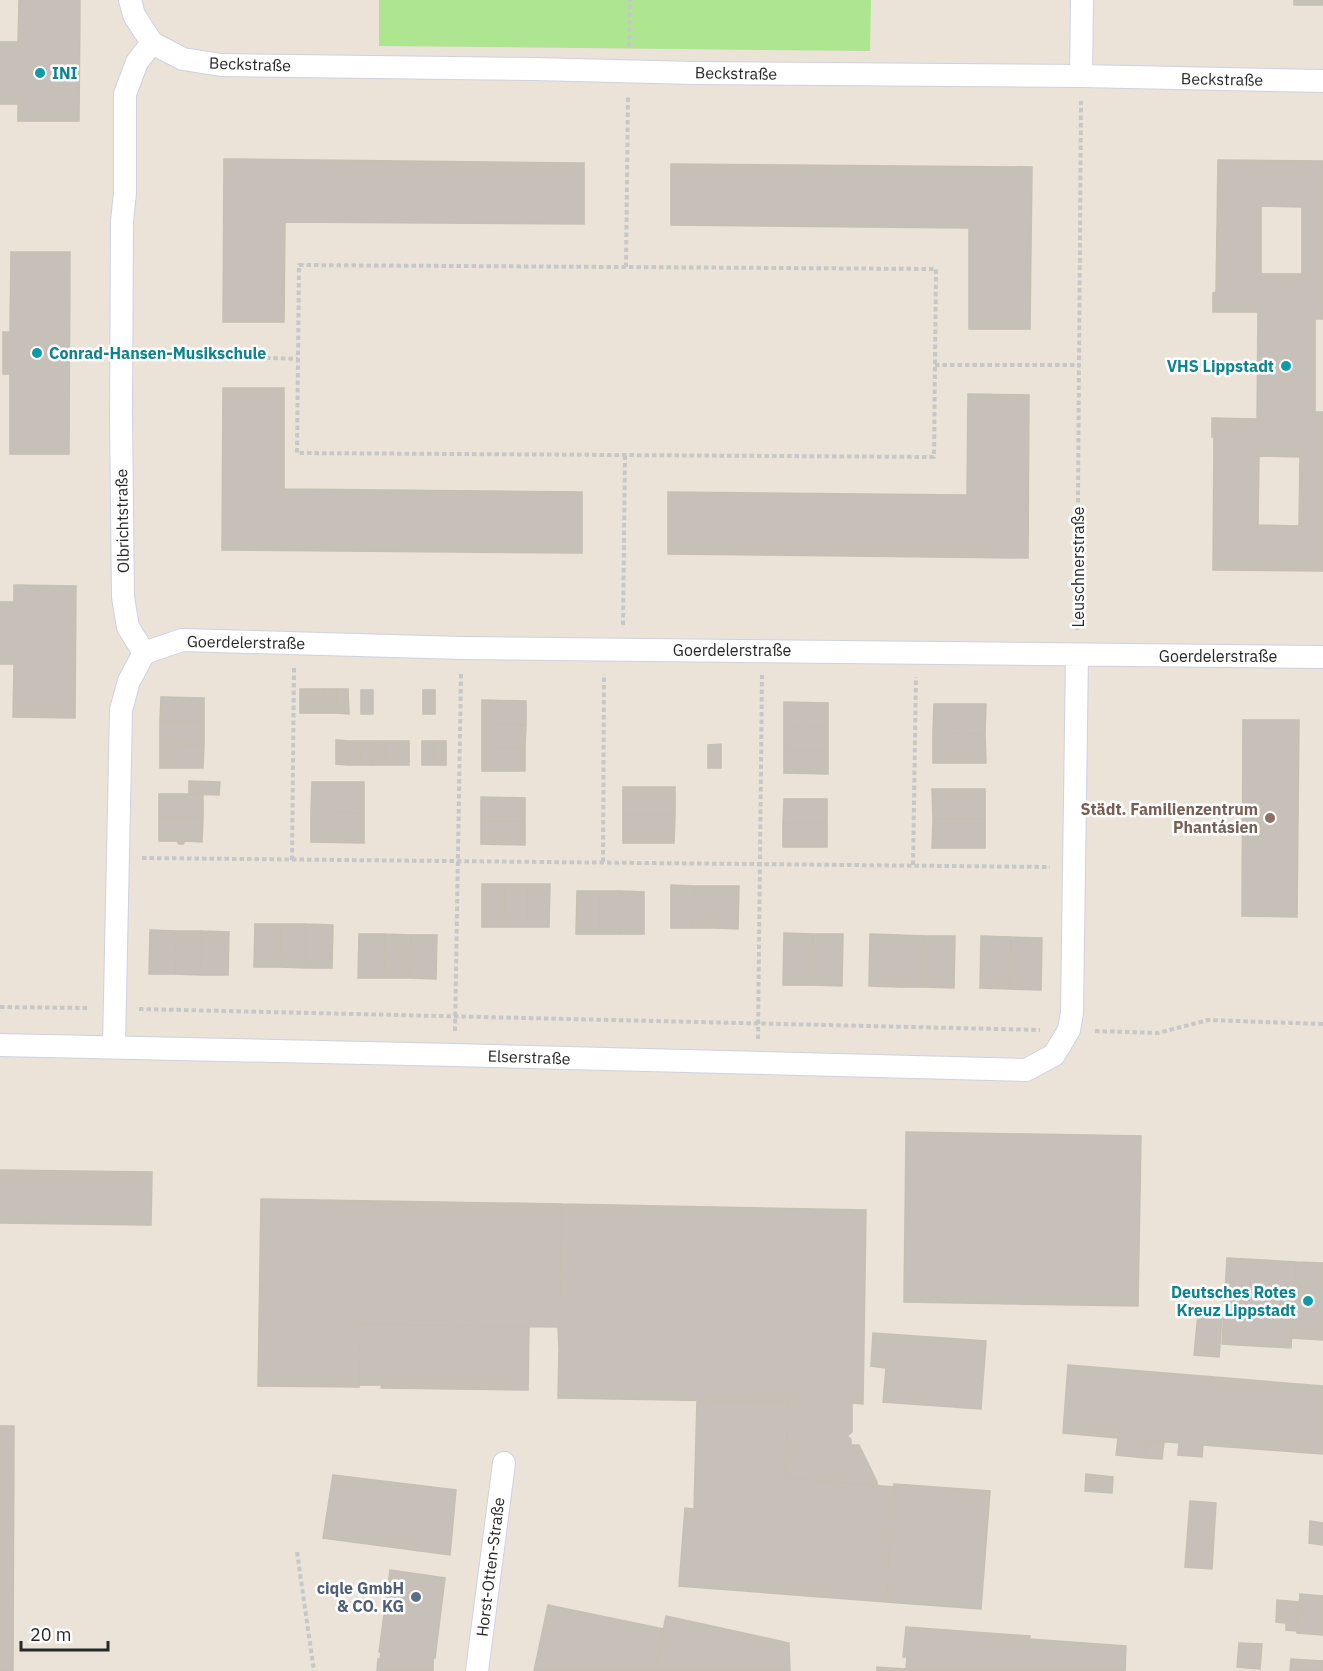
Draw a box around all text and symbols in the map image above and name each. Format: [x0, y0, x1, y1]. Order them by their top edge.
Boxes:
street label: Beckstraße [209, 53, 292, 75]
street label: Beckstraße [695, 62, 777, 84]
place label: INI [52, 63, 77, 83]
marker: INI [33, 66, 47, 80]
street label: Beckstraße [1181, 68, 1263, 90]
place label: Conrad-Hansen-Musikschule [49, 343, 266, 363]
marker: Conrad-Hansen-Musikschule [30, 346, 44, 360]
place label: VHS Lippstadt [1167, 356, 1274, 376]
marker: VHS Lippstadt [1279, 359, 1293, 373]
street label: Olbrichtstraße [111, 468, 133, 573]
street label: Leuschnerstraße [1068, 506, 1088, 628]
street label: Goerdelerstraße [187, 631, 306, 653]
street label: Goerdelerstraße [673, 640, 791, 660]
street label: Goerdelerstraße [1159, 646, 1277, 666]
place label: Städt. Familienzentrum Phantásien [1081, 799, 1258, 837]
marker: Städt. Familienzentrum Phantásien [1263, 811, 1277, 825]
street label: Elserstraße [487, 1046, 571, 1068]
place label: Deutsches Rotes Kreuz Lippstadt [1171, 1282, 1296, 1320]
marker: Deutsches Rotes Kreuz Lippstadt [1301, 1294, 1315, 1308]
street label: Horst-Otten-Straße [472, 1496, 509, 1638]
place label: ciqle GmbH & CO. KG [317, 1578, 404, 1616]
marker: ciqle GmbH & CO. KG [409, 1590, 423, 1604]
scale bar [21, 1614, 108, 1652]
text: 20 m [30, 1623, 72, 1646]

